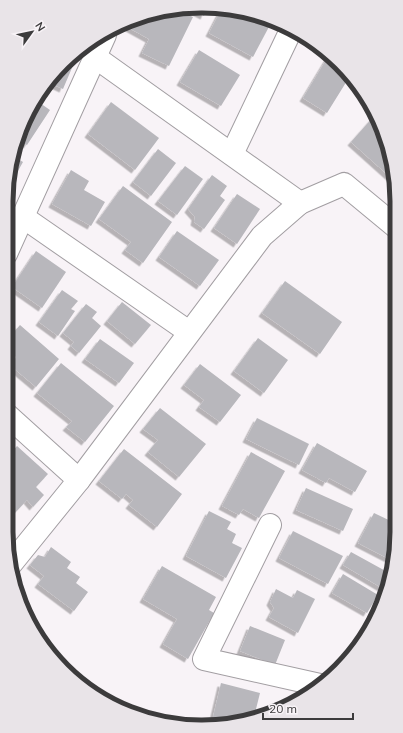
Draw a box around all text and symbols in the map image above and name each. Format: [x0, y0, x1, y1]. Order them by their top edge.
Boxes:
north arrow [12, 12, 52, 52]
text: N [32, 19, 49, 34]
scale bar [263, 695, 353, 721]
text: 20 m [269, 701, 297, 716]

